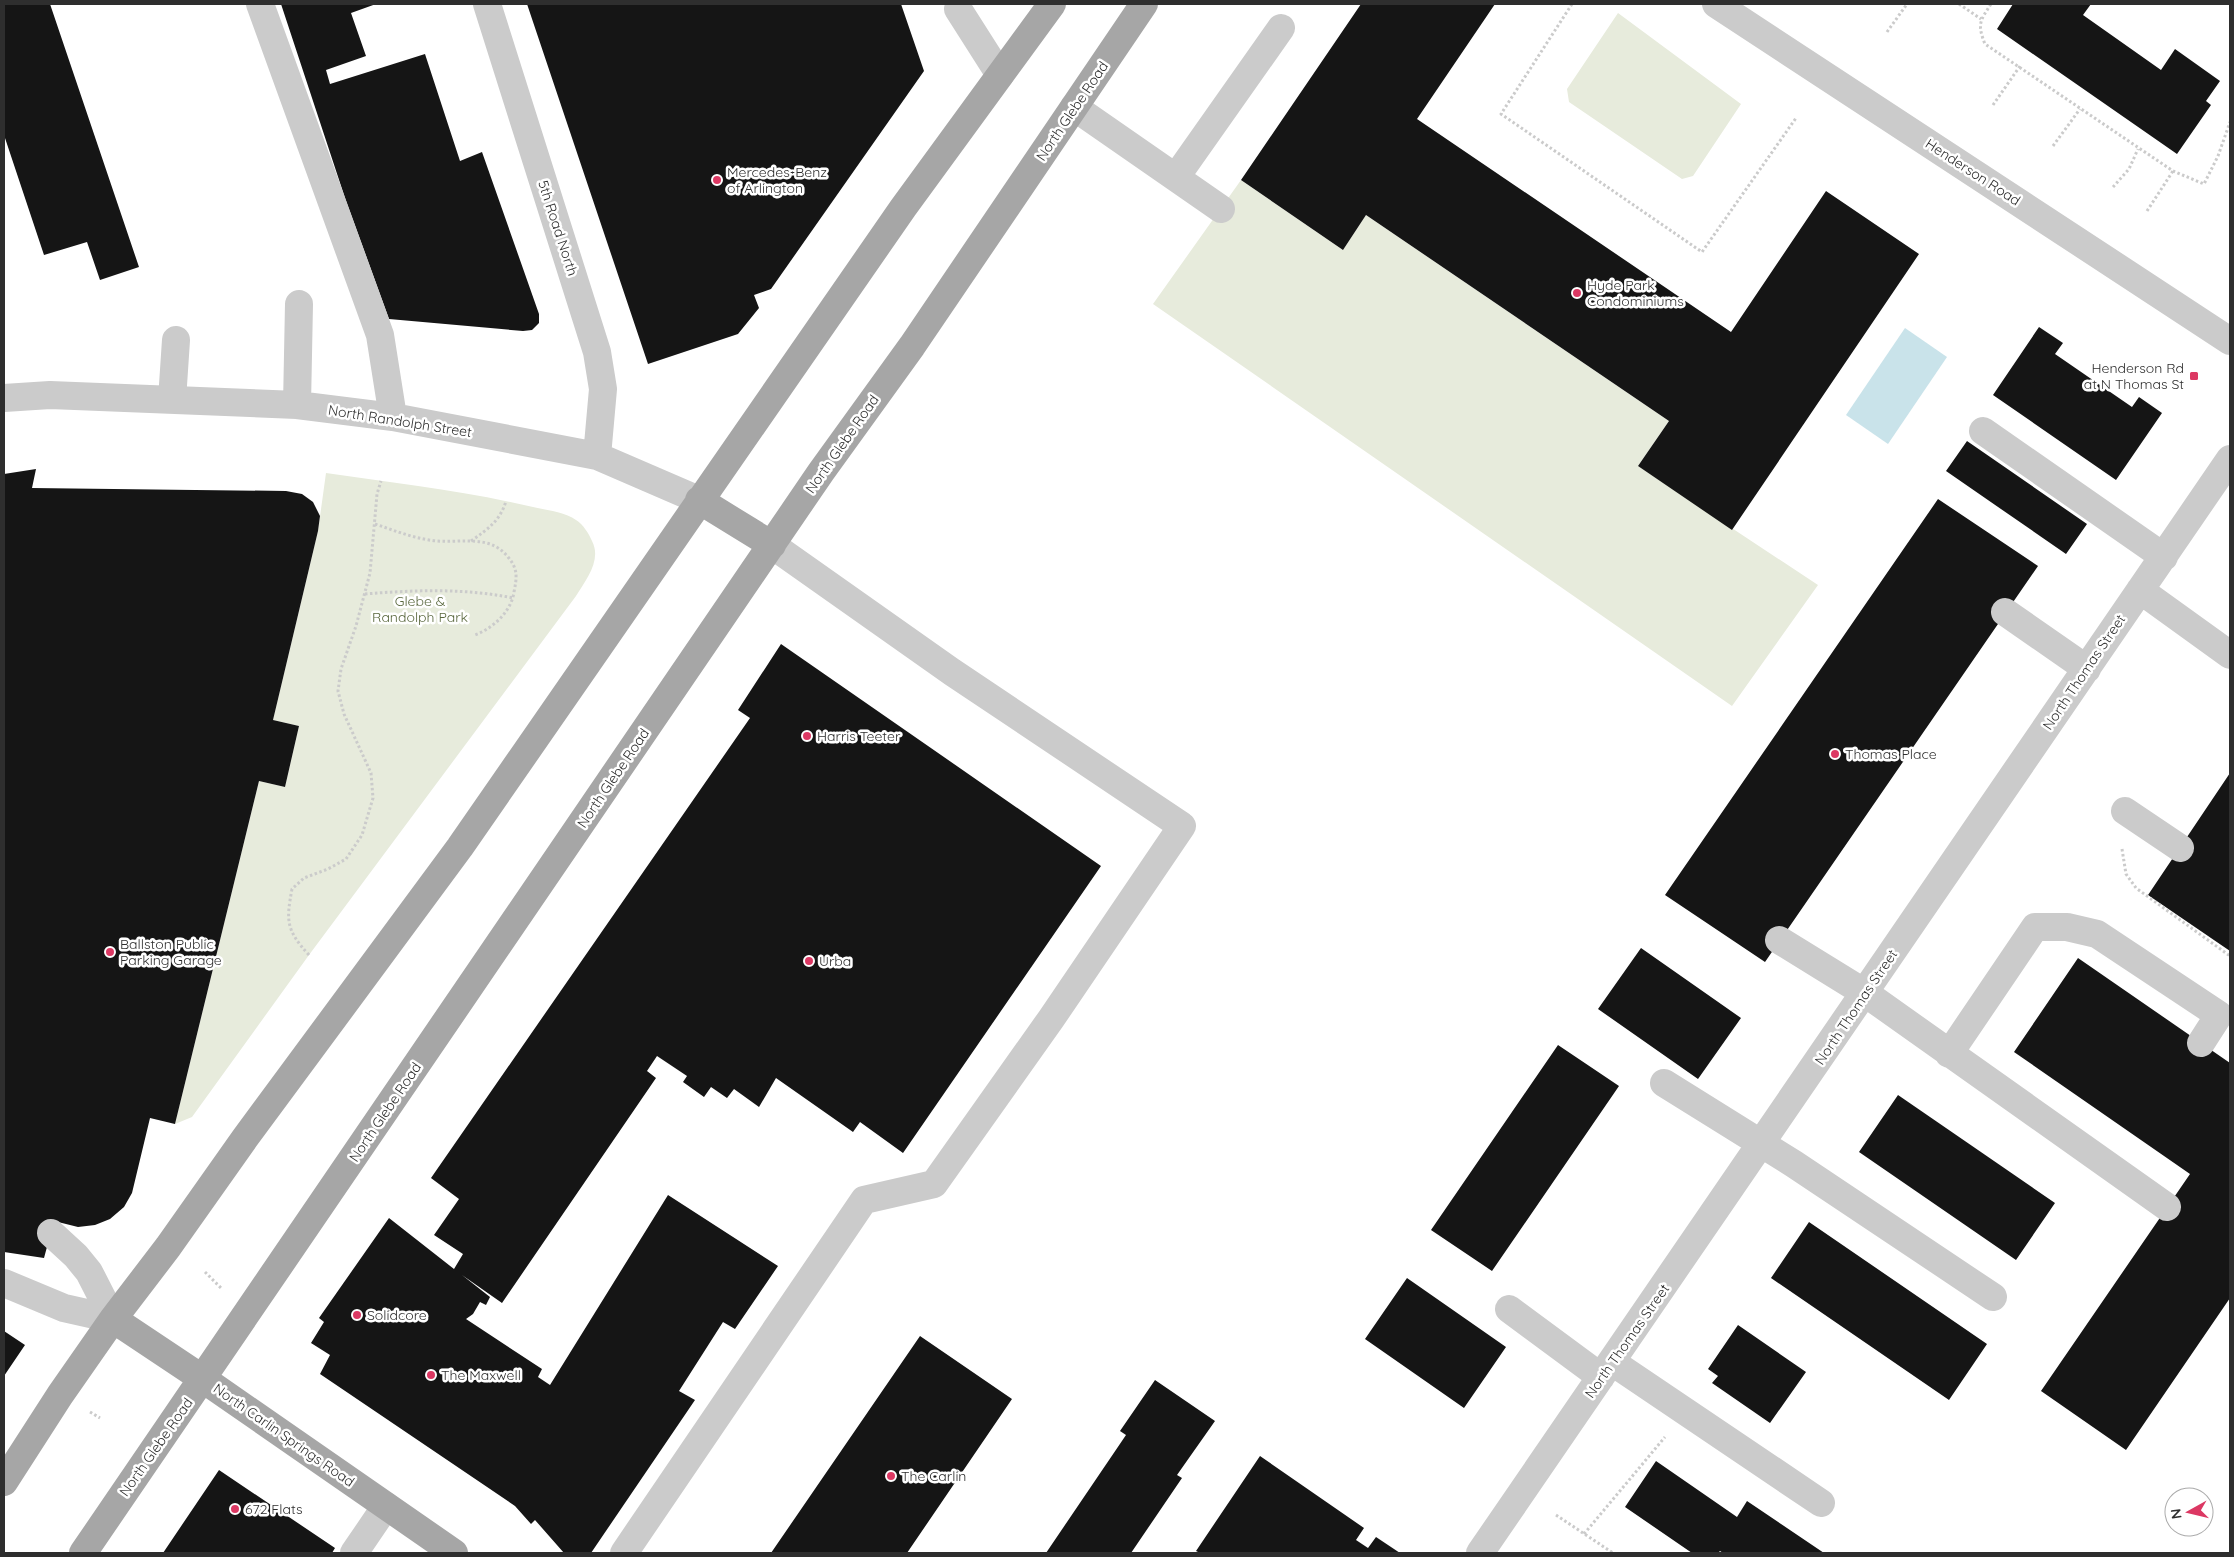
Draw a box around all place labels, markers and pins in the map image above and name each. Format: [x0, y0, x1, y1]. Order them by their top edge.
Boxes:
place label: Mercedes-Benz of Arlington [727, 163, 827, 197]
marker: Mercedes-Benz of Arlington [711, 174, 723, 186]
place label: Hyde Park Condominiums [1587, 276, 1684, 310]
marker: Hyde Park Condominiums [1571, 287, 1583, 299]
place label: Henderson Rd at N Thomas St [2084, 359, 2184, 393]
marker: Henderson Rd at N Thomas St [2188, 370, 2200, 382]
place label: Harris Teeter [817, 727, 901, 745]
marker: Harris Teeter [801, 730, 813, 742]
place label: Thomas Place [1845, 745, 1937, 763]
marker: Thomas Place [1829, 748, 1841, 760]
place label: Ballston Public Parking Garage [120, 935, 222, 969]
marker: Ballston Public Parking Garage [104, 946, 116, 958]
place label: Urba [819, 952, 851, 970]
marker: Urba [803, 955, 815, 967]
place label: Solidcore [367, 1306, 427, 1324]
marker: Solidcore [351, 1309, 363, 1321]
place label: The Maxwell [441, 1366, 521, 1384]
marker: The Maxwell [425, 1369, 437, 1381]
place label: The Carlin [901, 1467, 966, 1485]
marker: The Carlin [885, 1470, 897, 1482]
place label: 672 Flats [245, 1500, 303, 1518]
marker: 672 Flats [229, 1503, 241, 1515]

